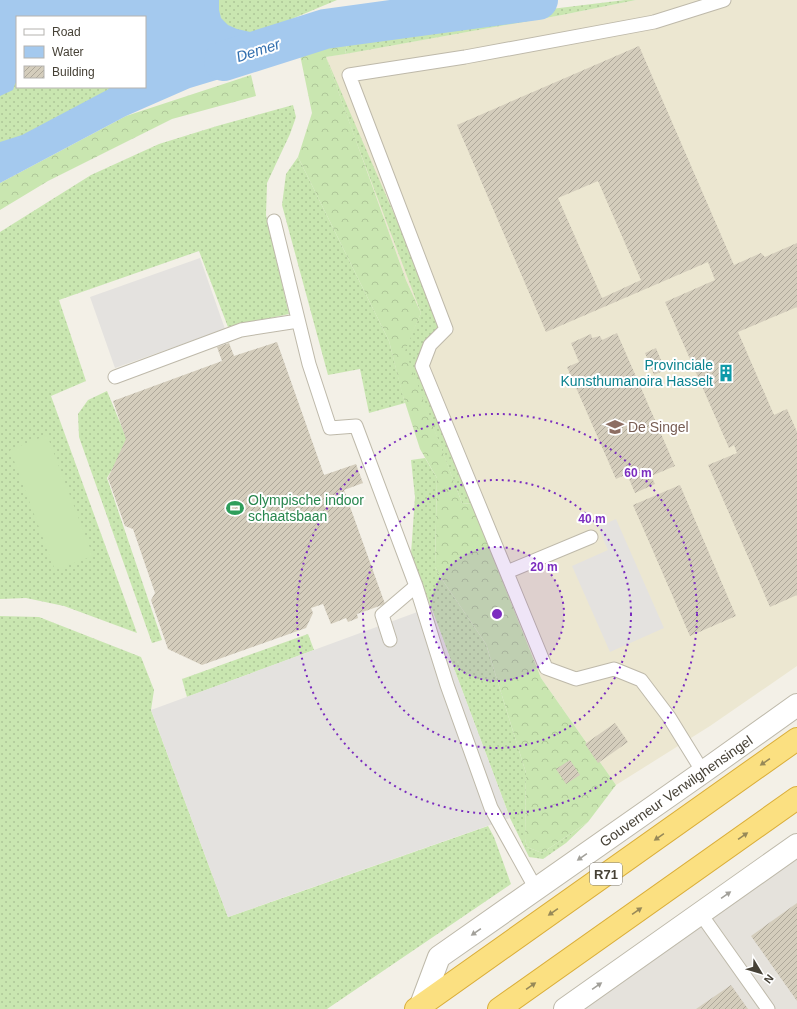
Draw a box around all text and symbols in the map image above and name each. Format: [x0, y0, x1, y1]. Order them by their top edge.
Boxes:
legend [16, 16, 146, 88]
text: Road [52, 25, 81, 39]
water label: Demer [234, 35, 283, 65]
text: Water [52, 45, 84, 59]
text: Building [52, 65, 95, 79]
place label: Provinciale Kunsthumanoira Hasselt [560, 357, 713, 389]
building icon: Provinciale Kunsthumanoira Hasselt [716, 363, 736, 383]
school or university icon: De Singel [605, 417, 625, 437]
place label: De Singel [628, 419, 689, 435]
text: 60 m [624, 466, 652, 480]
place label: Olympische indoor schaatsbaan [248, 492, 364, 524]
sports icon: Olympische indoor schaatsbaan [225, 498, 245, 518]
text: 40 m [578, 512, 606, 526]
text: 20 m [530, 560, 558, 574]
centre of rings [490, 607, 504, 621]
street label: Gouverneur Verwilghensingel [597, 732, 755, 850]
one-way arrow [760, 757, 770, 765]
one-way arrow [738, 832, 748, 840]
one-way arrow [654, 833, 664, 841]
one-way arrow [577, 853, 587, 861]
road number: R71 [590, 863, 622, 885]
one-way arrow [720, 891, 731, 899]
one-way arrow [631, 907, 642, 915]
one-way arrow [548, 908, 558, 916]
one-way arrow [470, 928, 481, 936]
north arrow [741, 953, 781, 993]
text: N [762, 972, 776, 986]
one-way arrow [525, 982, 536, 991]
one-way arrow [592, 982, 602, 990]

